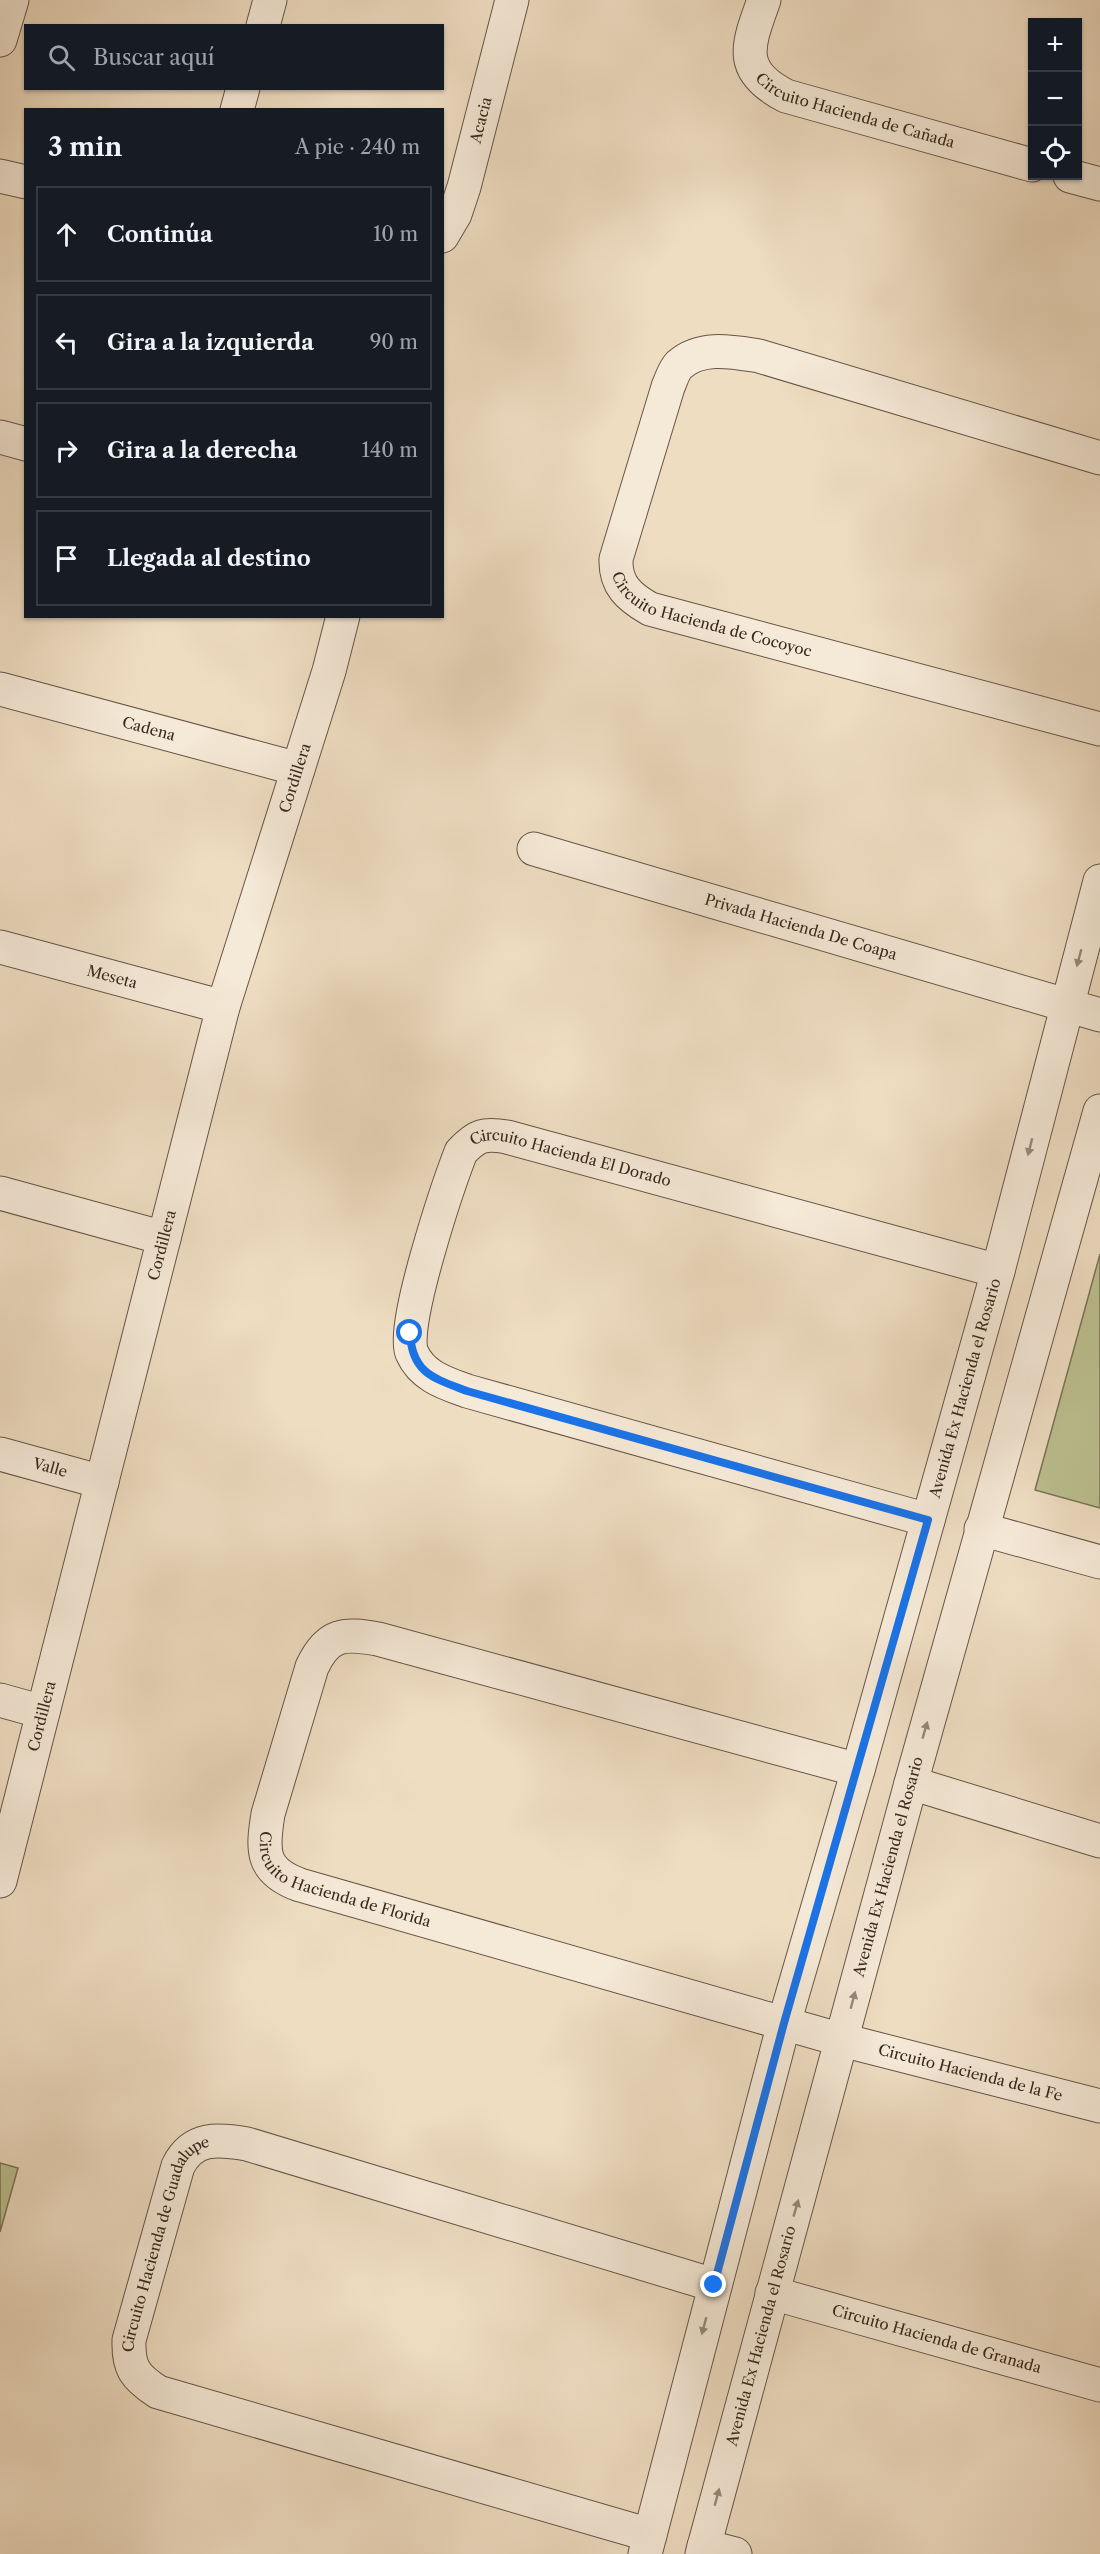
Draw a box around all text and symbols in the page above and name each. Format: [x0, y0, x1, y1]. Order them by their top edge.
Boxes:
map controls [1028, 18, 1082, 180]
button: + [1028, 18, 1082, 72]
search box [24, 24, 444, 90]
icon: search [45, 41, 78, 74]
text: Buscar aquí [93, 44, 215, 71]
street label: Circuito Hacienda de Cañada [752, 68, 957, 152]
button: − [1028, 72, 1082, 126]
street label: Acacia [465, 95, 496, 146]
button: locate [1028, 126, 1082, 180]
text: 3 min [48, 131, 122, 163]
text: A pie · 240 m [295, 135, 420, 159]
icon: ahead [50, 218, 83, 251]
text: Continúa [107, 221, 213, 248]
text: 10 m [373, 222, 418, 246]
icon: left [50, 326, 83, 359]
text: Gira a la izquierda [107, 329, 314, 356]
text: 90 m [370, 330, 418, 354]
icon: right [50, 434, 83, 467]
text: Gira a la derecha [107, 437, 297, 464]
text: 140 m [361, 438, 418, 462]
icon: arrive [50, 542, 83, 575]
text: Llegada al destino [107, 545, 311, 572]
street label: Circuito Hacienda de Cocoyoc [608, 569, 814, 661]
street label: Cadena [120, 712, 178, 745]
street label: Cordillera [275, 741, 315, 815]
street label: Privada Hacienda De Coapa [703, 890, 899, 964]
one-way arrow [1074, 949, 1084, 967]
street label: Meseta [85, 961, 140, 993]
street label: Circuito Hacienda El Dorado [466, 1125, 673, 1190]
one-way arrow [1025, 1138, 1035, 1156]
street label: Cordillera [144, 1208, 180, 1283]
street label: Avenida Ex Hacienda el Rosario [925, 1276, 1004, 1501]
route start [396, 1319, 422, 1345]
street label: Valle [30, 1453, 70, 1481]
street label: Cordillera [23, 1679, 60, 1753]
one-way arrow [921, 1721, 930, 1739]
street label: Avenida Ex Hacienda el Rosario [849, 1754, 927, 1980]
street label: Circuito Hacienda de Florida [256, 1830, 433, 1931]
one-way arrow [849, 1990, 858, 2008]
street label: Circuito Hacienda de la Fe [876, 2040, 1065, 2105]
street label: Circuito Hacienda de Guadalupe [119, 2132, 211, 2352]
one-way arrow [791, 2199, 801, 2217]
street label: Avenida Ex Hacienda el Rosario [721, 2224, 800, 2449]
route end [700, 2271, 726, 2297]
street label: Circuito Hacienda de Granada [830, 2300, 1044, 2377]
one-way arrow [698, 2317, 708, 2335]
one-way arrow [713, 2488, 723, 2507]

